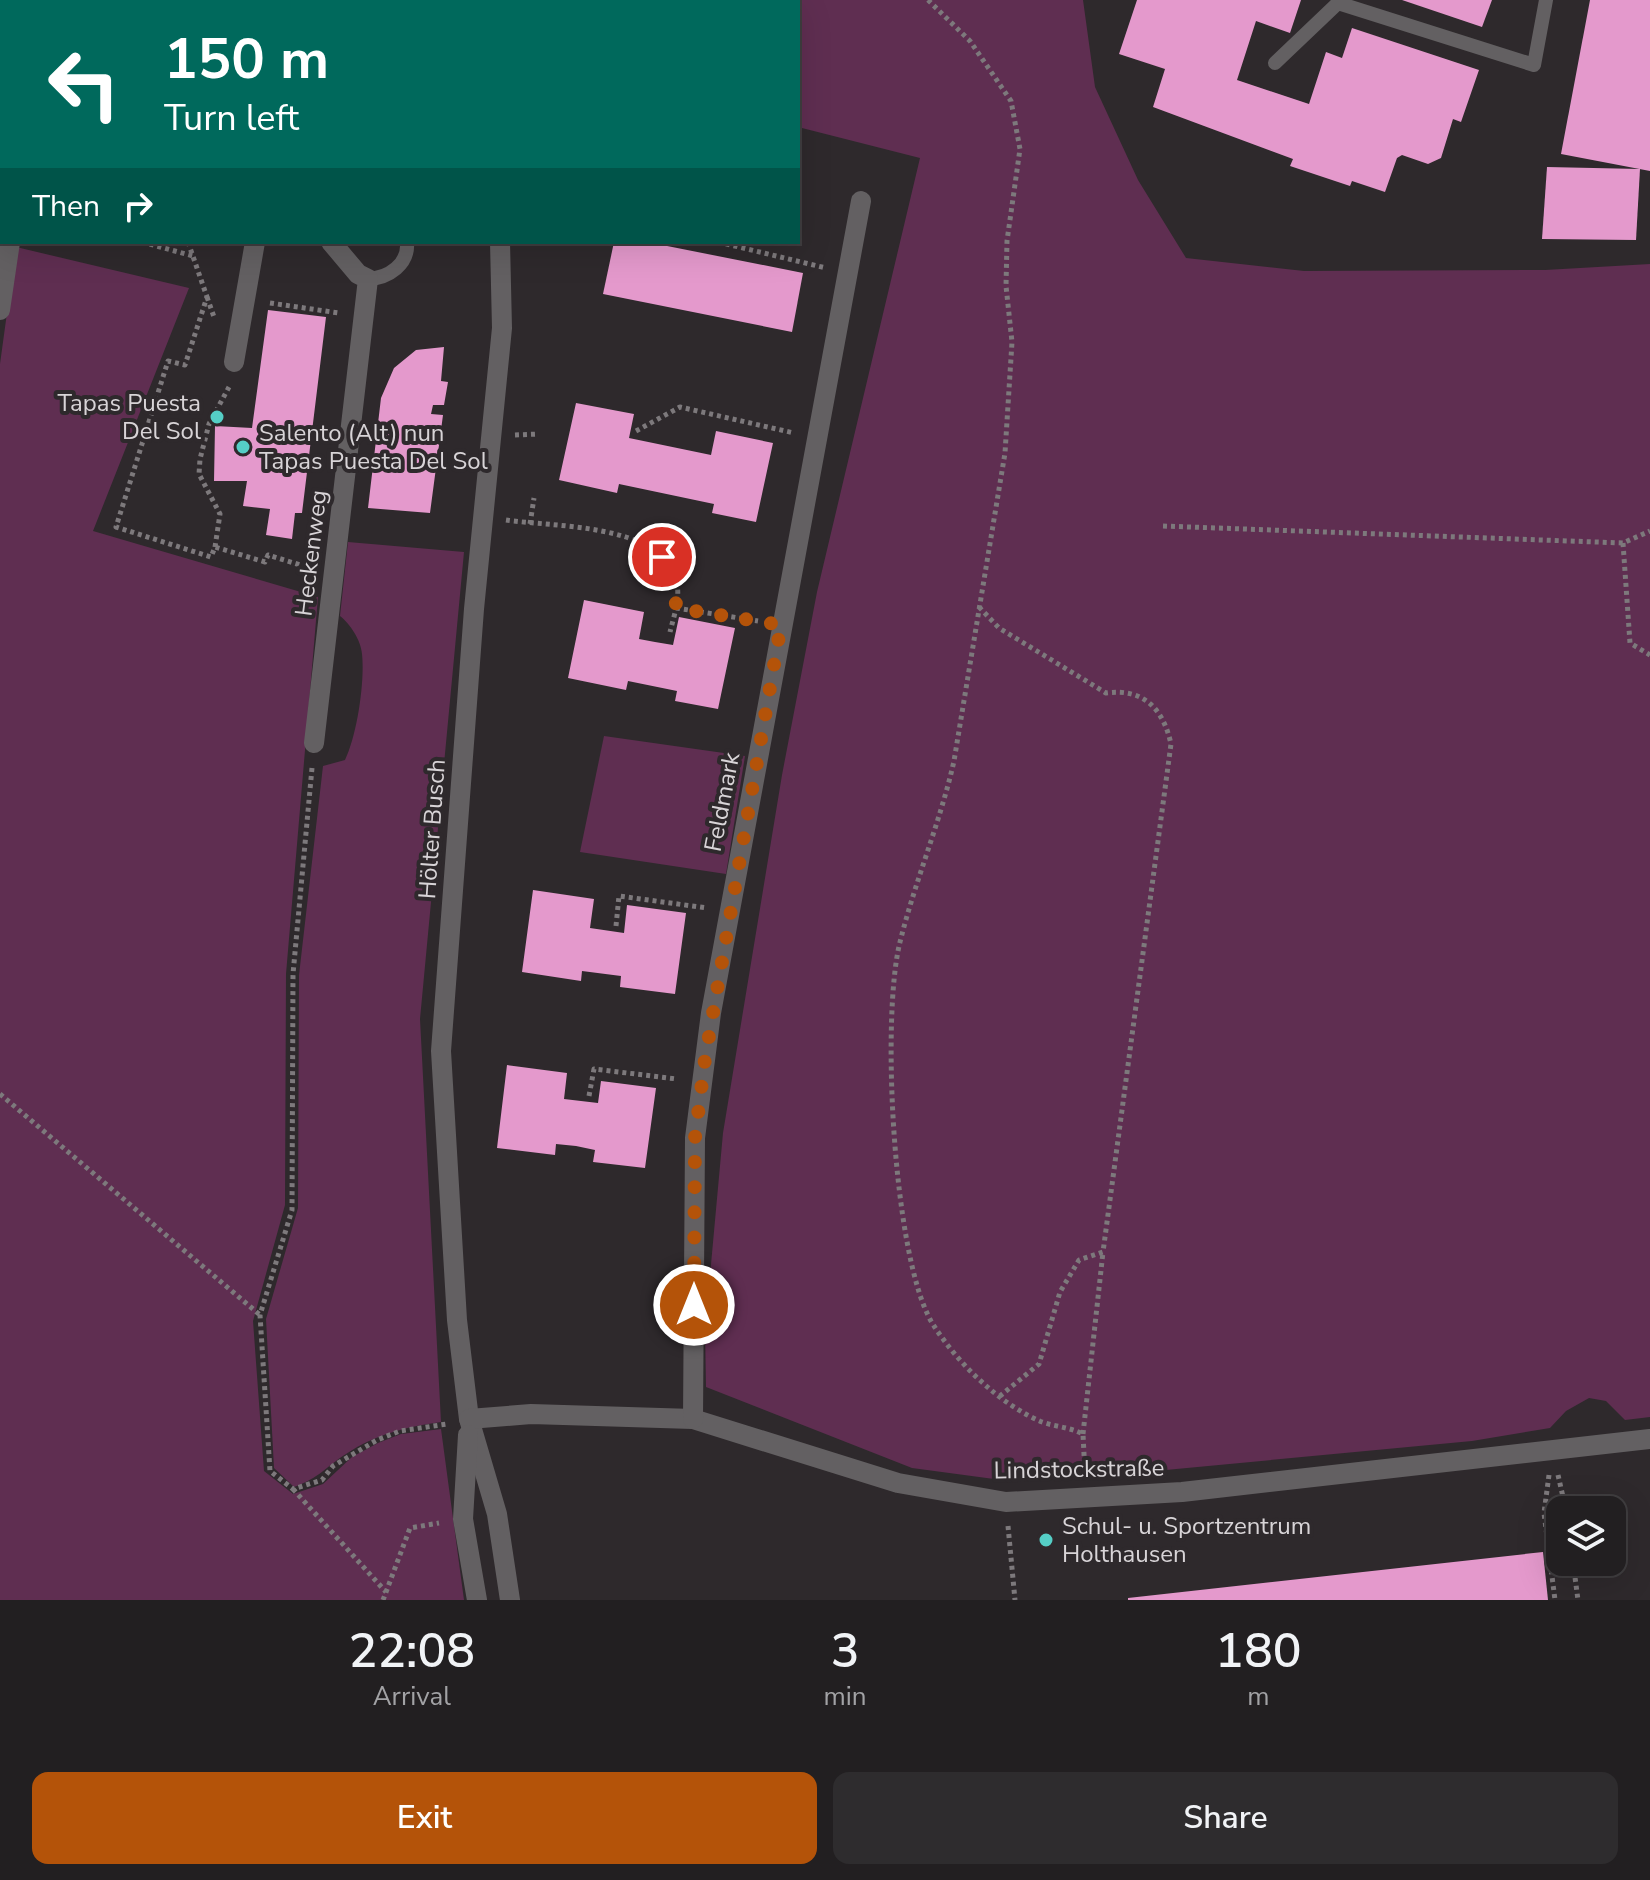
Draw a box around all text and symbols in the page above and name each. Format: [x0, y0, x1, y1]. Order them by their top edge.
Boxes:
text: 150 m [164, 21, 329, 98]
icon: left [32, 32, 136, 136]
text: Turn left [164, 94, 299, 143]
icon: right [116, 184, 160, 228]
text: Then [32, 186, 100, 227]
place label: Tapas Puesta Del Sol [57, 387, 201, 447]
marker: Tapas Puesta Del Sol [208, 408, 226, 426]
place label: Salento (Alt) nun Tapas Puesta Del Sol [259, 417, 488, 477]
marker: Salento (Alt) nun Tapas Puesta Del Sol [234, 438, 252, 456]
street label: Heckenweg [287, 488, 335, 618]
pin [628, 523, 696, 591]
icon: arrive [640, 535, 684, 579]
street label: Feldmark [697, 749, 747, 854]
street label: Hölter Busch [411, 758, 453, 900]
position arrow [652, 1263, 736, 1347]
street label: Lindstockstraße [993, 1452, 1165, 1486]
map controls [1546, 1496, 1626, 1576]
button: layers [1546, 1496, 1626, 1576]
place label: Schul- u. Sportzentrum Holthausen [1062, 1510, 1311, 1570]
marker: Schul- u. Sportzentrum Holthausen [1037, 1531, 1055, 1549]
text: 22:08 [348, 1618, 475, 1684]
text: 3 [831, 1618, 859, 1684]
text: 180 [1215, 1618, 1302, 1684]
text: Arrival [373, 1679, 451, 1714]
text: min [824, 1679, 867, 1714]
text: m [1247, 1679, 1269, 1714]
button: Exit [32, 1772, 817, 1864]
button: Share [833, 1772, 1618, 1864]

